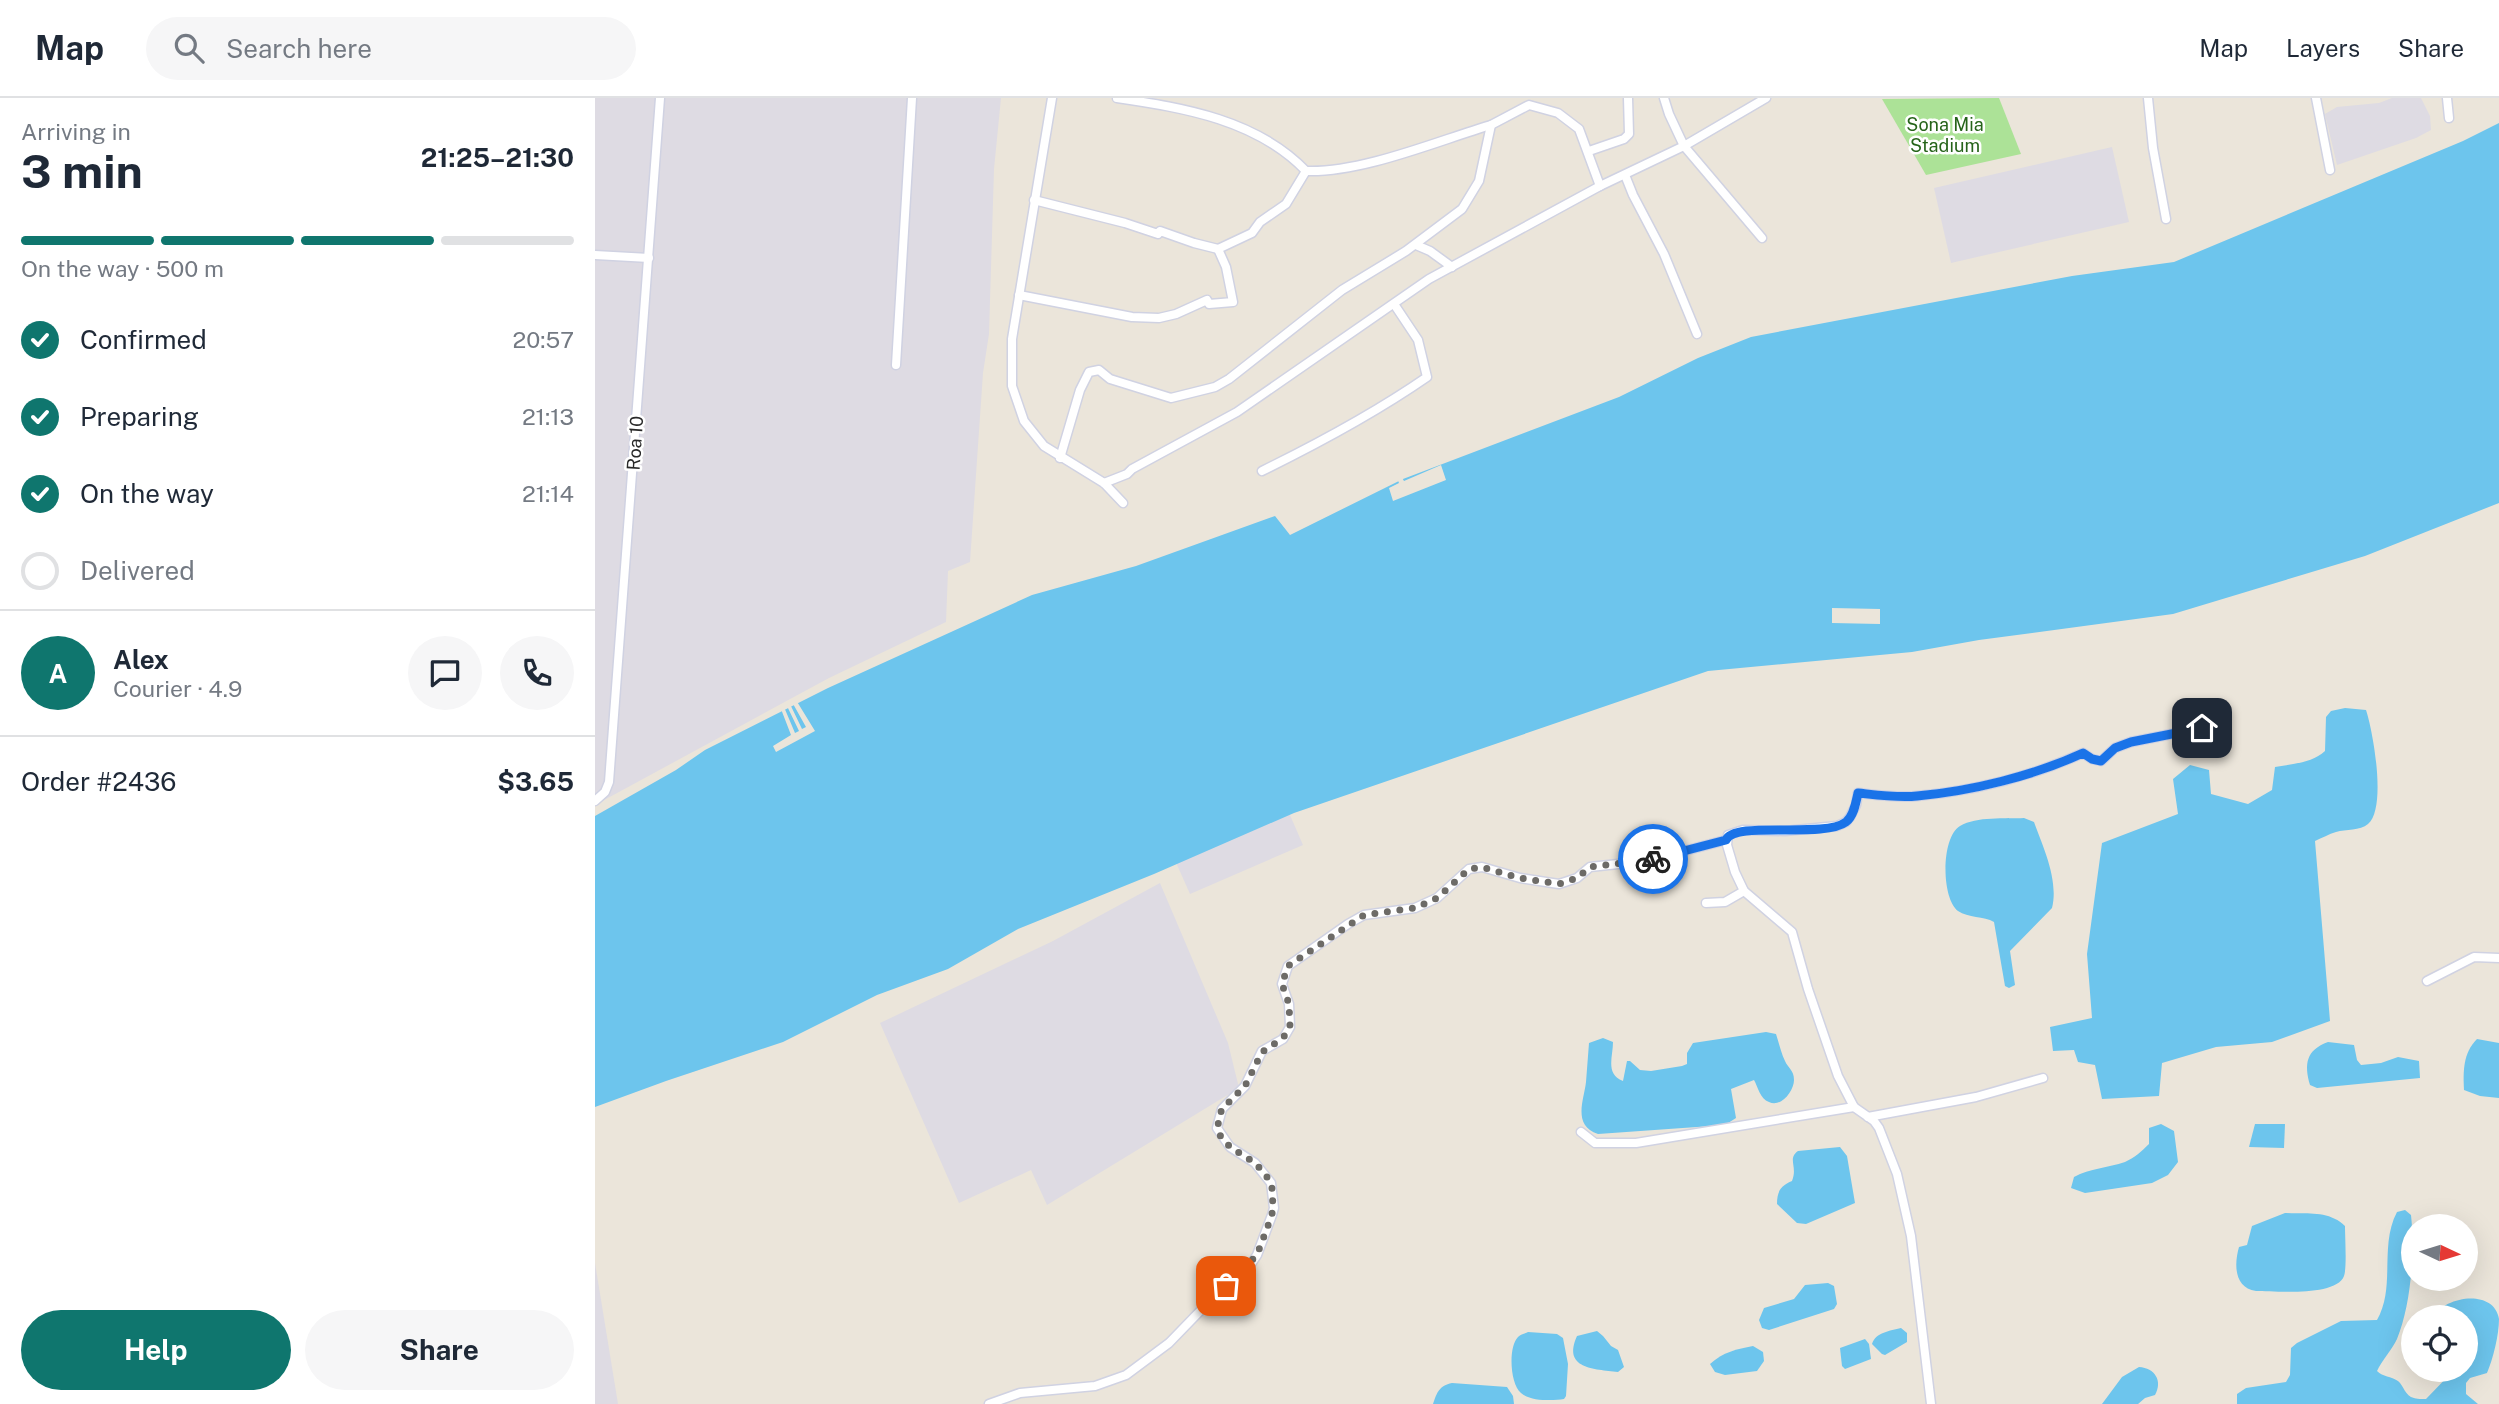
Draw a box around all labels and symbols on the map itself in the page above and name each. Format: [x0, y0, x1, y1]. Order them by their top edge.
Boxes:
park label: Sona Mia Stadium [1906, 114, 1984, 156]
street label: Roa 10 [623, 415, 647, 471]
pin [2172, 698, 2232, 758]
courier [1618, 824, 1688, 894]
north arrow [2401, 1214, 2478, 1292]
pin [1196, 1256, 1256, 1316]

